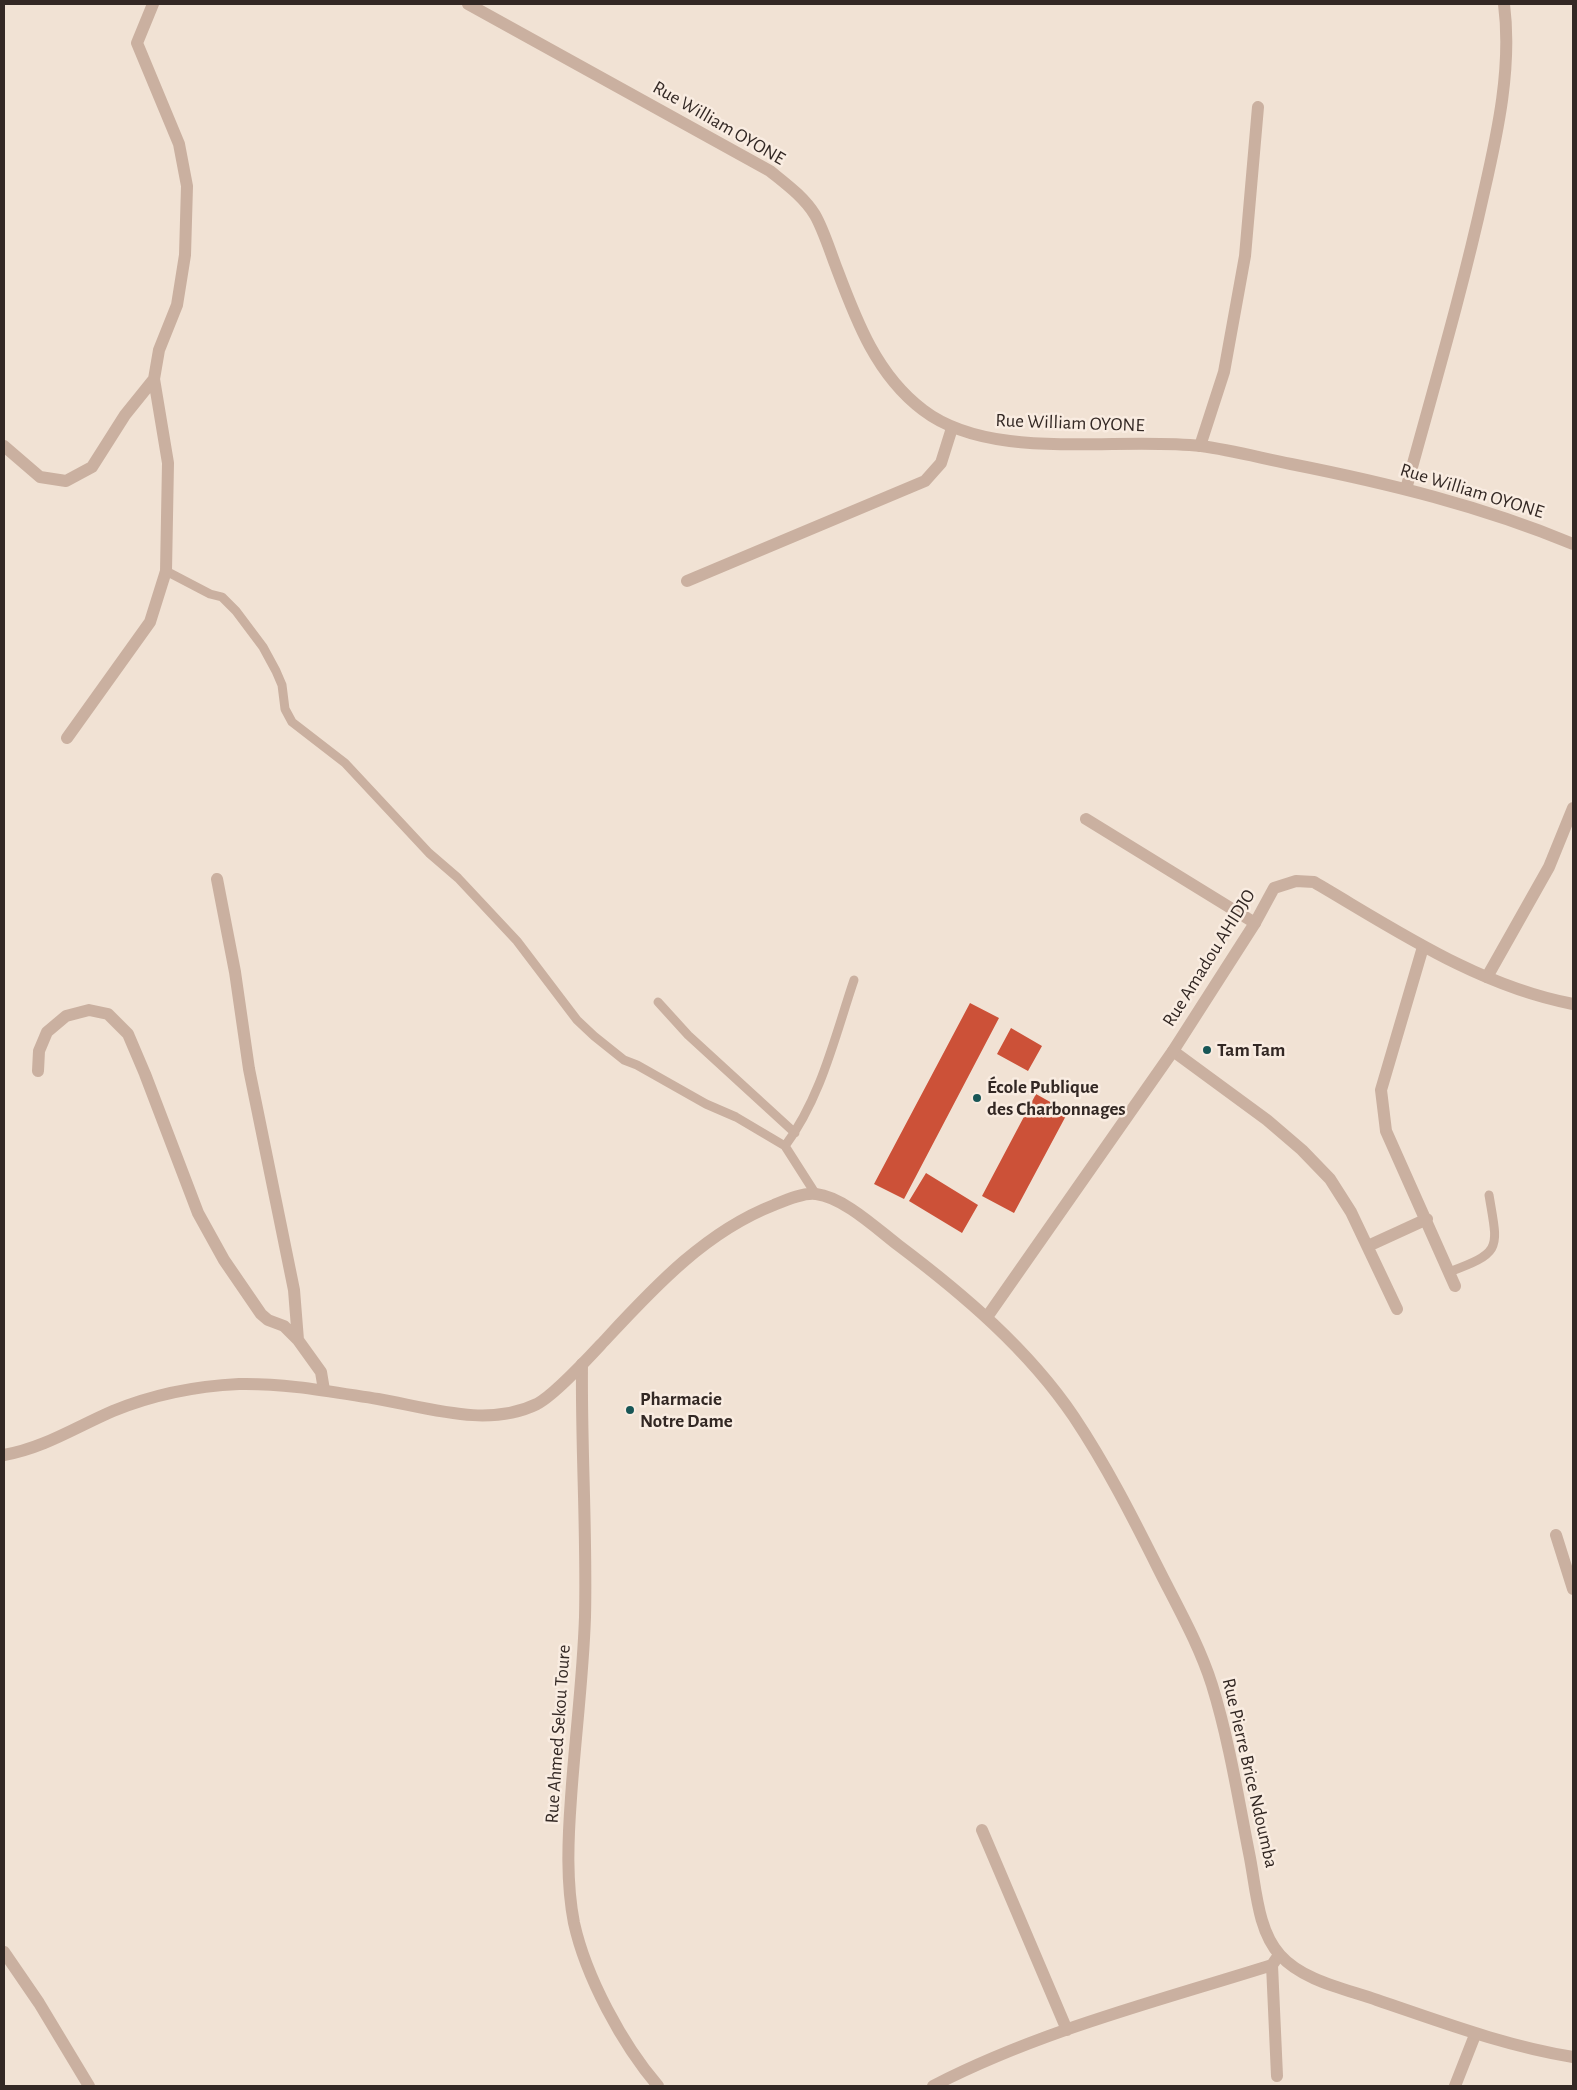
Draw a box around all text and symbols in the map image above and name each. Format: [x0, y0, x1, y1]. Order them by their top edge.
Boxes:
street label: Rue William OYONE [649, 76, 789, 170]
street label: Rue William OYONE [995, 409, 1145, 437]
street label: Rue William OYONE [1397, 458, 1547, 524]
street label: Rue Amadou AHIDJO [1158, 885, 1260, 1031]
place label: Tam Tam [1217, 1039, 1285, 1061]
marker: Tam Tam [1201, 1044, 1213, 1056]
place label: École Publique des Charbonnages [987, 1076, 1126, 1120]
marker: École Publique des Charbonnages [971, 1092, 983, 1104]
place label: Pharmacie Notre Dame [640, 1388, 733, 1432]
marker: Pharmacie Notre Dame [624, 1404, 636, 1416]
street label: Rue Ahmed Sekou Toure [540, 1644, 576, 1824]
street label: Rue Pierre Brice Ndoumba [1217, 1676, 1283, 1870]

